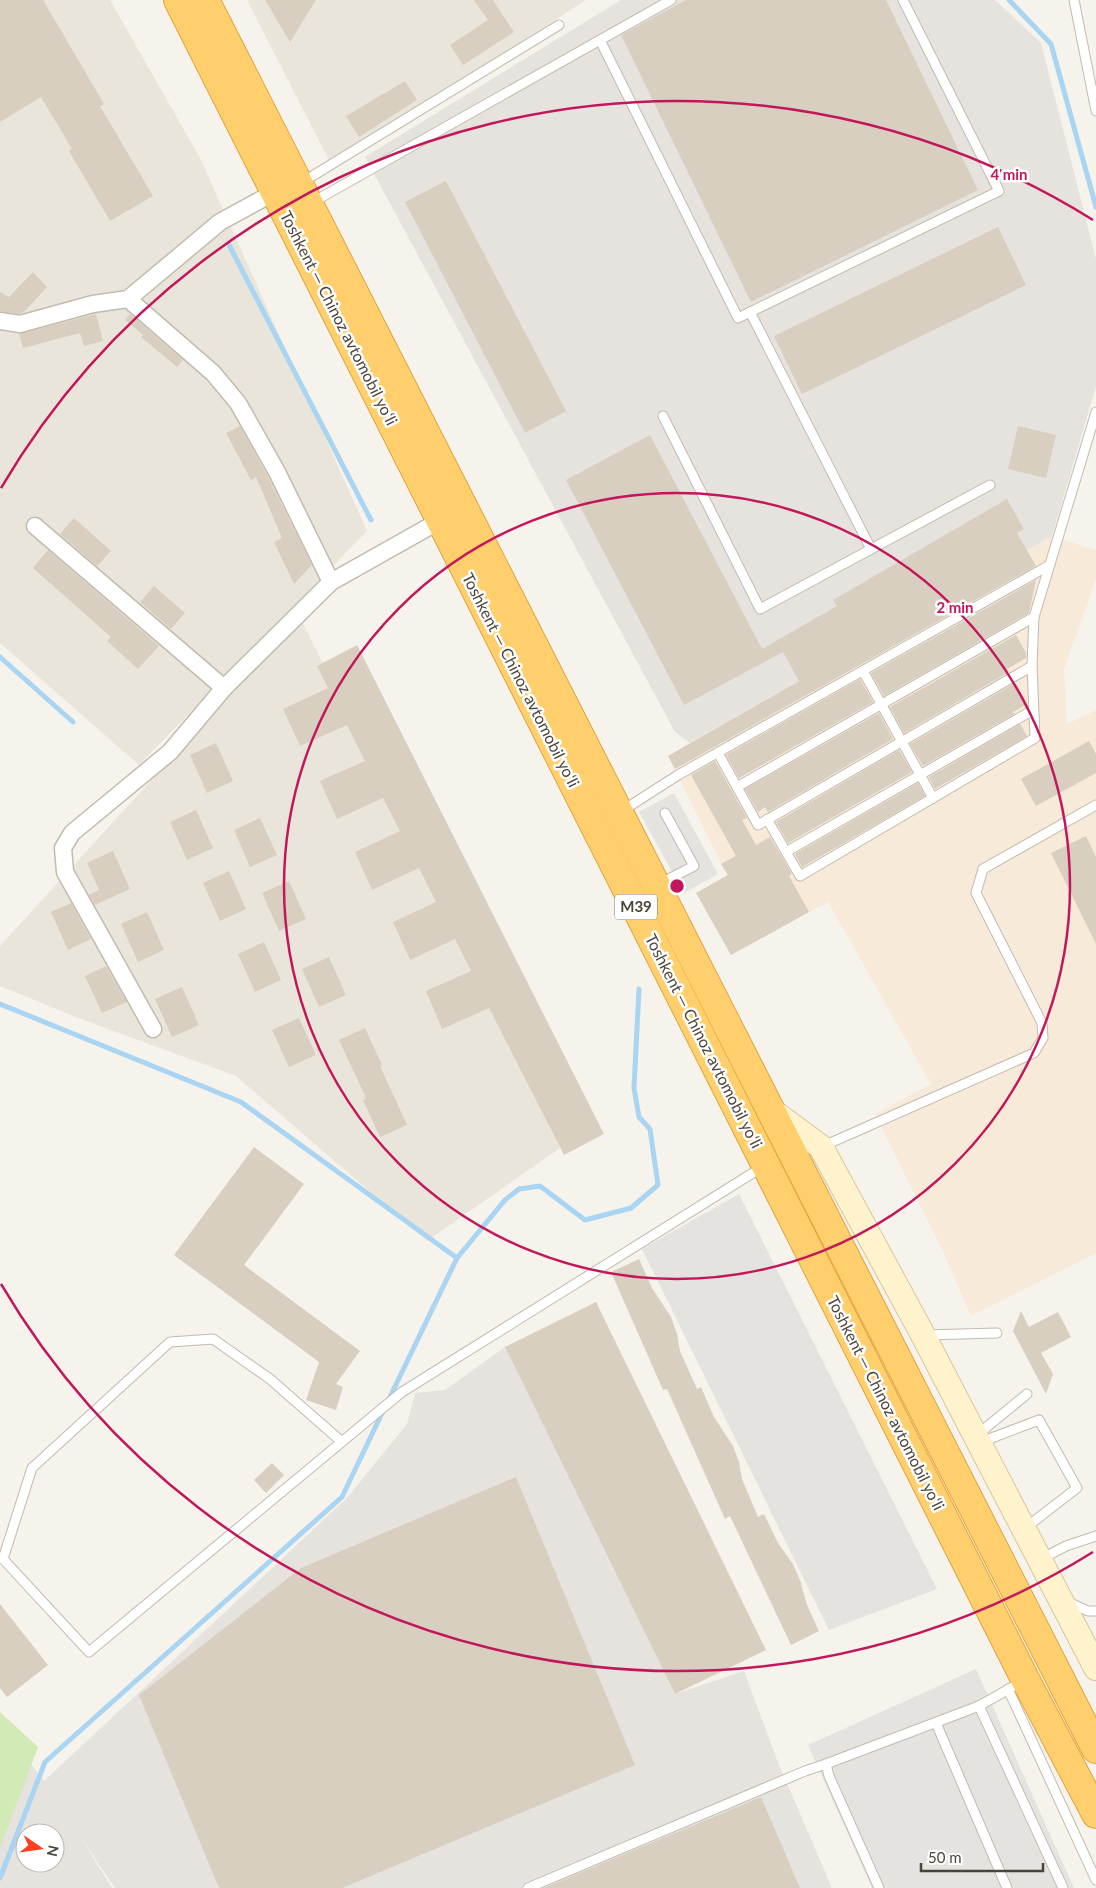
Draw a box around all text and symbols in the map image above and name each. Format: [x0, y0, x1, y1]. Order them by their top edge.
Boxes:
text: 4 min [990, 165, 1028, 183]
street label: Toshkent — Chinoz avtomobil yoʻli [277, 207, 402, 428]
street label: Toshkent — Chinoz avtomobil yoʻli [459, 569, 584, 790]
text: 2 min [936, 598, 974, 616]
centre of rings [668, 877, 686, 895]
road number: M39 [615, 894, 657, 920]
street label: Toshkent — Chinoz avtomobil yoʻli [642, 930, 767, 1151]
street label: Toshkent — Chinoz avtomobil yoʻli [824, 1292, 949, 1513]
north arrow [15, 1823, 65, 1873]
scale bar [921, 1840, 1044, 1872]
text: N [44, 1844, 63, 1858]
text: 50 m [928, 1848, 962, 1866]

